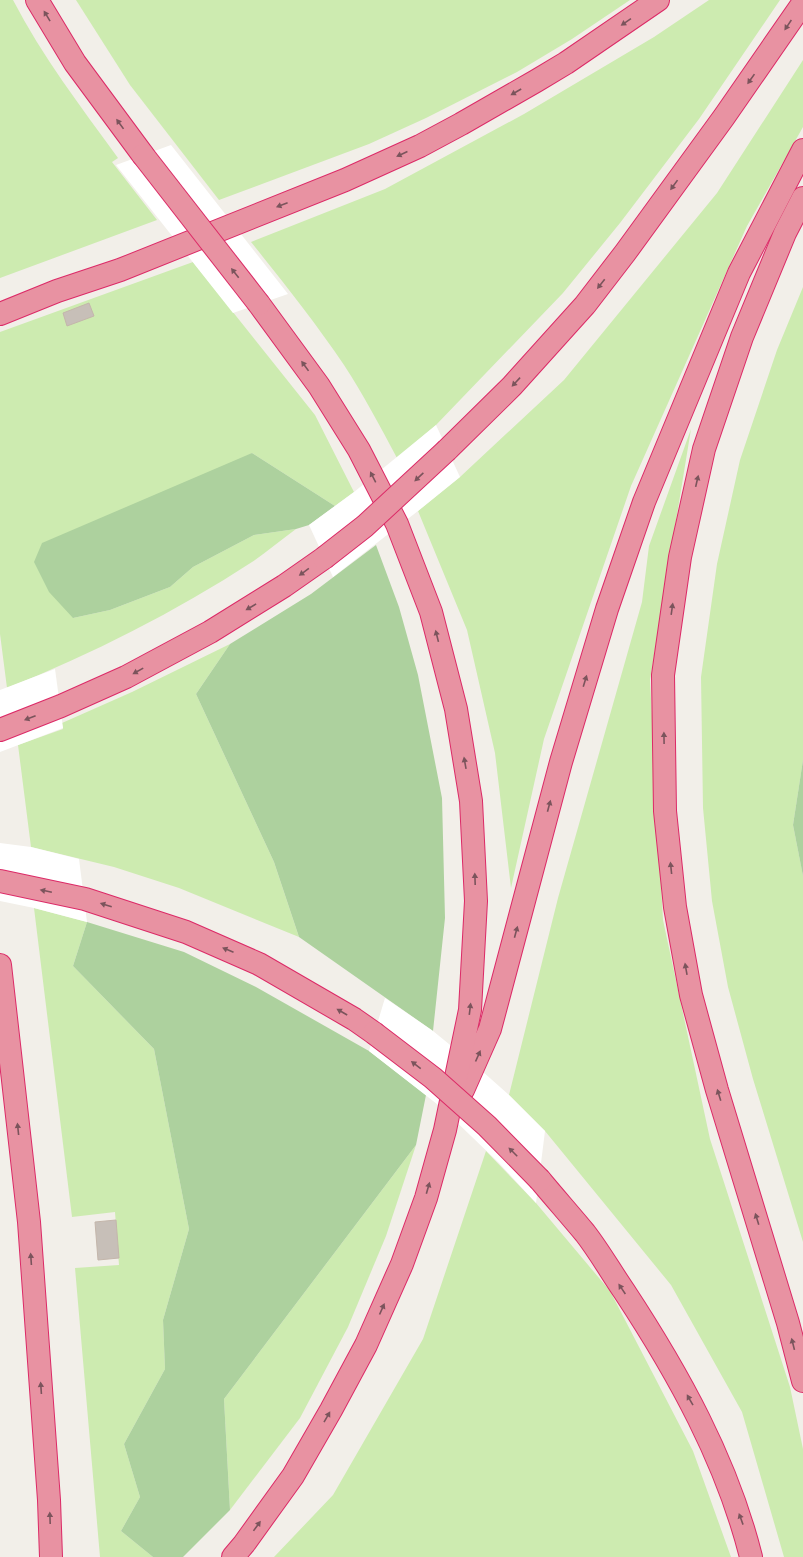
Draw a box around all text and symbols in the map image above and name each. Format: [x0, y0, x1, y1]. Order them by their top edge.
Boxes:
one-way arrow [43, 11, 51, 21]
one-way arrow [621, 18, 631, 26]
one-way arrow [784, 20, 792, 30]
one-way arrow [747, 74, 755, 85]
one-way arrow [510, 89, 522, 96]
one-way arrow [116, 118, 124, 129]
one-way arrow [396, 151, 408, 157]
one-way arrow [670, 179, 678, 190]
one-way arrow [277, 202, 288, 208]
one-way arrow [231, 268, 240, 279]
one-way arrow [596, 279, 605, 290]
one-way arrow [300, 361, 309, 372]
one-way arrow [511, 377, 520, 387]
one-way arrow [370, 471, 376, 483]
one-way arrow [414, 472, 424, 482]
one-way arrow [695, 475, 701, 487]
one-way arrow [299, 568, 310, 576]
one-way arrow [245, 603, 257, 610]
one-way arrow [669, 603, 676, 615]
one-way arrow [434, 630, 440, 642]
one-way arrow [132, 668, 144, 674]
one-way arrow [582, 675, 588, 687]
one-way arrow [25, 715, 36, 721]
one-way arrow [661, 731, 667, 744]
one-way arrow [462, 757, 468, 769]
one-way arrow [546, 800, 552, 812]
one-way arrow [668, 862, 674, 874]
one-way arrow [471, 873, 478, 885]
one-way arrow [40, 887, 53, 893]
one-way arrow [99, 902, 111, 908]
one-way arrow [513, 925, 519, 937]
one-way arrow [222, 947, 233, 953]
one-way arrow [683, 963, 689, 975]
one-way arrow [467, 1003, 473, 1015]
one-way arrow [336, 1008, 348, 1015]
one-way arrow [475, 1050, 481, 1061]
one-way arrow [410, 1061, 421, 1070]
one-way arrow [716, 1088, 722, 1100]
one-way arrow [15, 1123, 22, 1135]
one-way arrow [508, 1147, 518, 1157]
one-way arrow [426, 1182, 432, 1194]
one-way arrow [754, 1213, 760, 1225]
one-way arrow [28, 1253, 35, 1265]
one-way arrow [618, 1284, 626, 1294]
one-way arrow [379, 1304, 385, 1315]
one-way arrow [790, 1337, 796, 1350]
one-way arrow [38, 1382, 45, 1394]
one-way arrow [686, 1394, 693, 1406]
one-way arrow [324, 1411, 331, 1423]
one-way arrow [47, 1511, 53, 1524]
one-way arrow [737, 1513, 743, 1525]
one-way arrow [253, 1521, 261, 1532]

